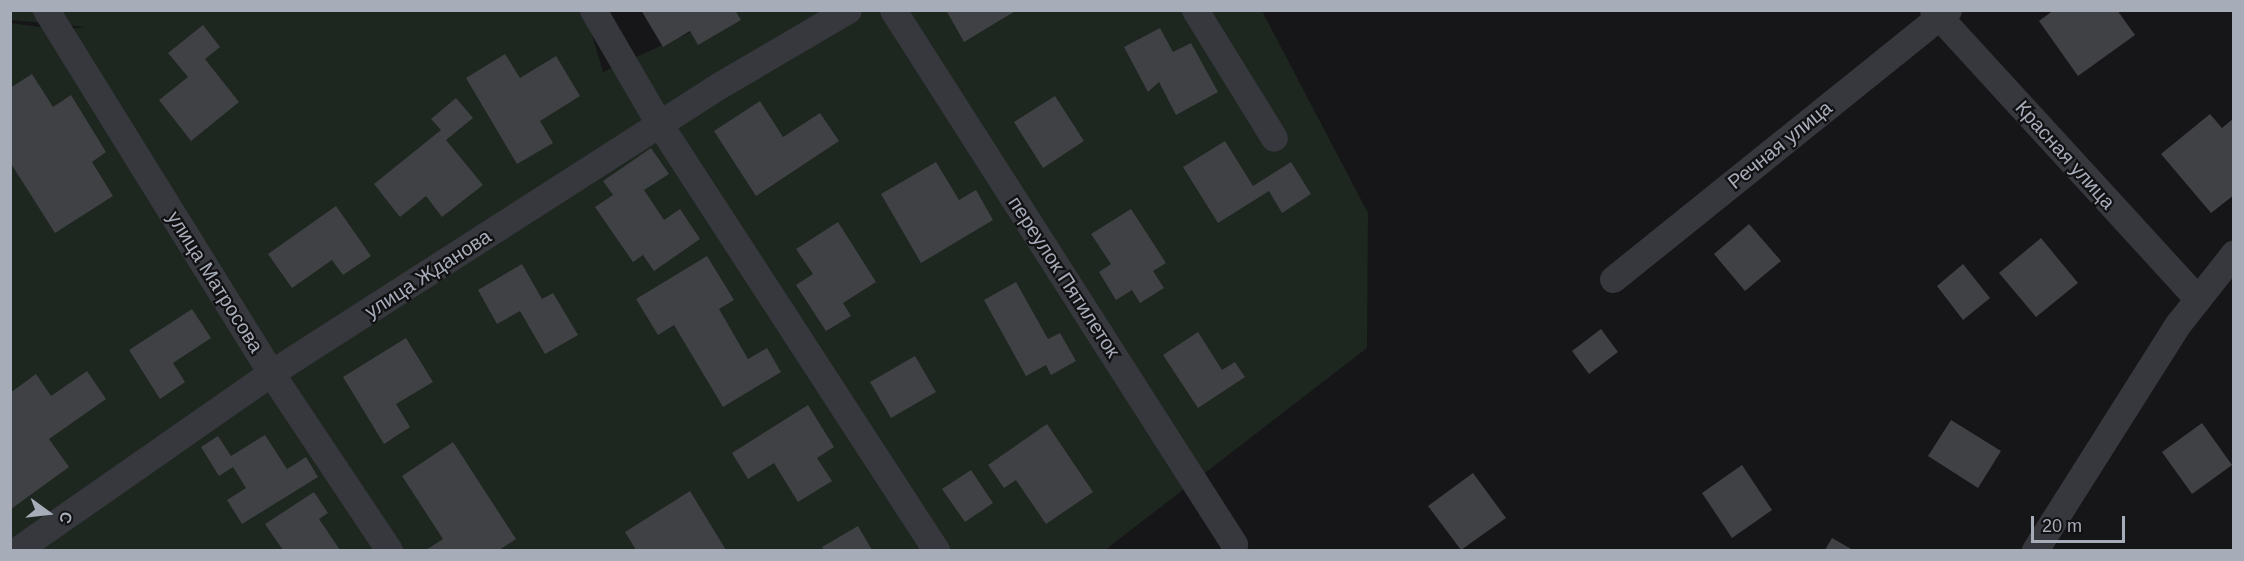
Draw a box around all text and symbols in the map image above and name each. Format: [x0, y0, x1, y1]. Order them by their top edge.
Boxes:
street label: Речная улица [1723, 96, 1837, 194]
street label: Красная улица [2010, 96, 2120, 214]
street label: переулок Пятилеток [1003, 192, 1125, 362]
street label: улица Матросова [162, 207, 268, 357]
street label: улица Жданова [360, 224, 496, 324]
north arrow [18, 483, 78, 543]
scale bar [2034, 504, 2128, 542]
text: С [56, 510, 76, 526]
text: 20 m [2042, 516, 2082, 536]

